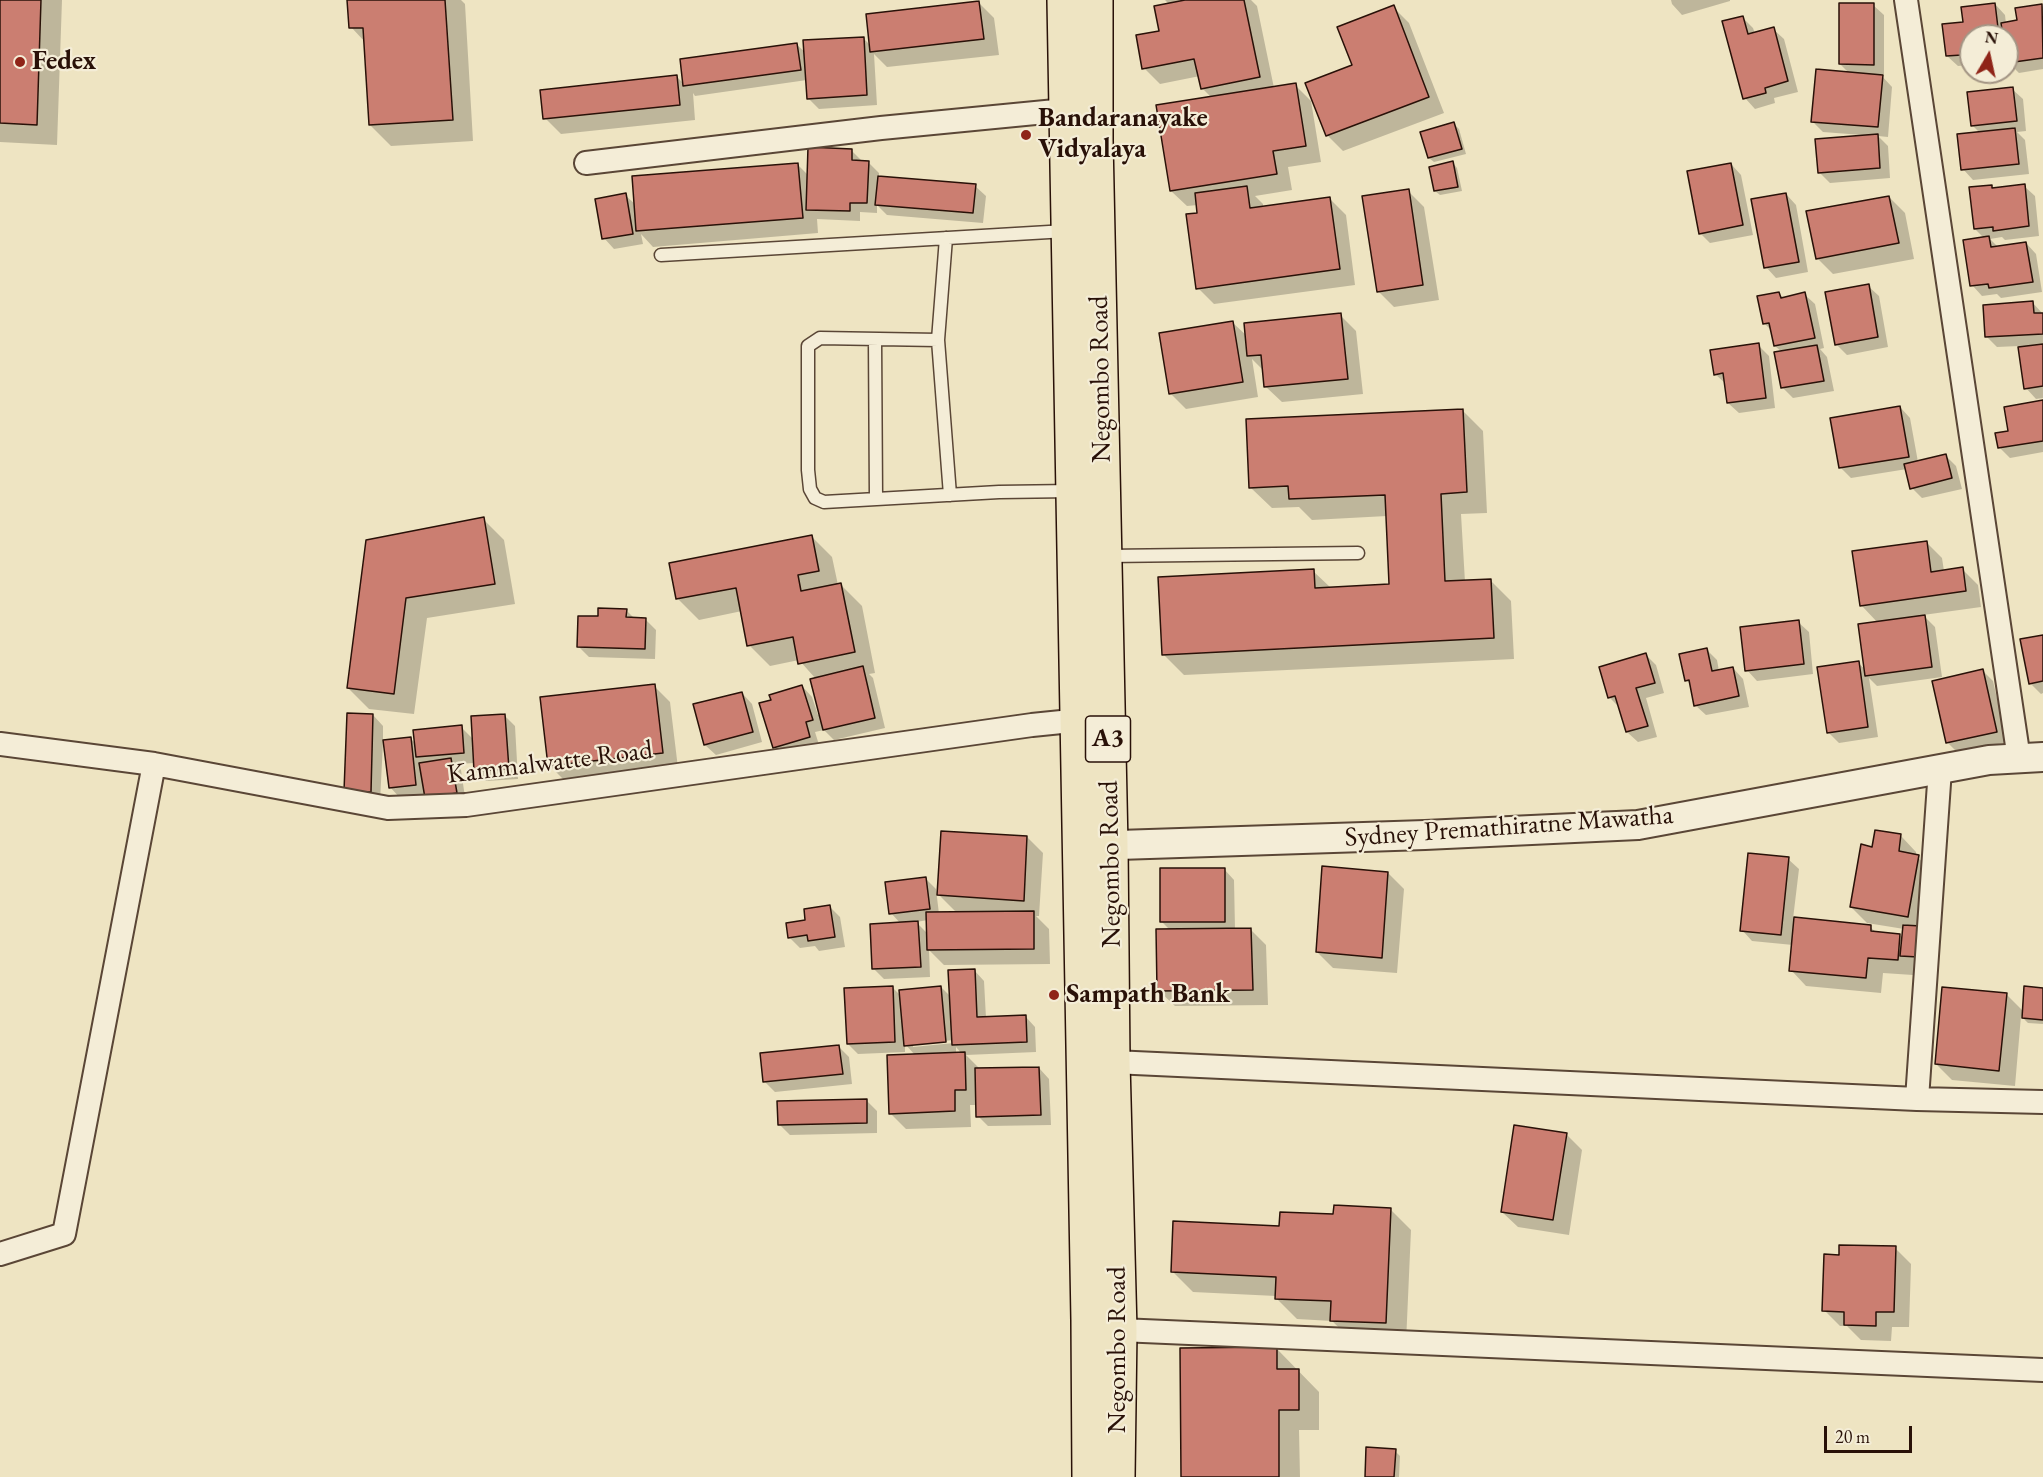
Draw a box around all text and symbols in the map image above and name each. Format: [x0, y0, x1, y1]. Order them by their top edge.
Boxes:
north arrow [1959, 24, 2019, 84]
text: N [1984, 26, 2000, 49]
place label: Fedex [32, 46, 96, 78]
marker: Fedex [13, 55, 27, 69]
place label: Bandaranayake Vidyalaya [1038, 103, 1208, 166]
marker: Bandaranayake Vidyalaya [1019, 128, 1033, 142]
street label: Negombo Road [1083, 295, 1119, 463]
road number: A3 [1086, 716, 1130, 762]
street label: Kammalwatte Road [445, 734, 655, 792]
street label: Negombo Road [1093, 780, 1129, 948]
street label: Sydney Premathiratne Mawatha [1344, 799, 1674, 855]
place label: Sampath Bank [1066, 979, 1230, 1011]
marker: Sampath Bank [1047, 988, 1061, 1002]
street label: Negombo Road [1102, 1266, 1134, 1434]
scale bar [1827, 1414, 1916, 1452]
text: 20 m [1835, 1425, 1870, 1448]

